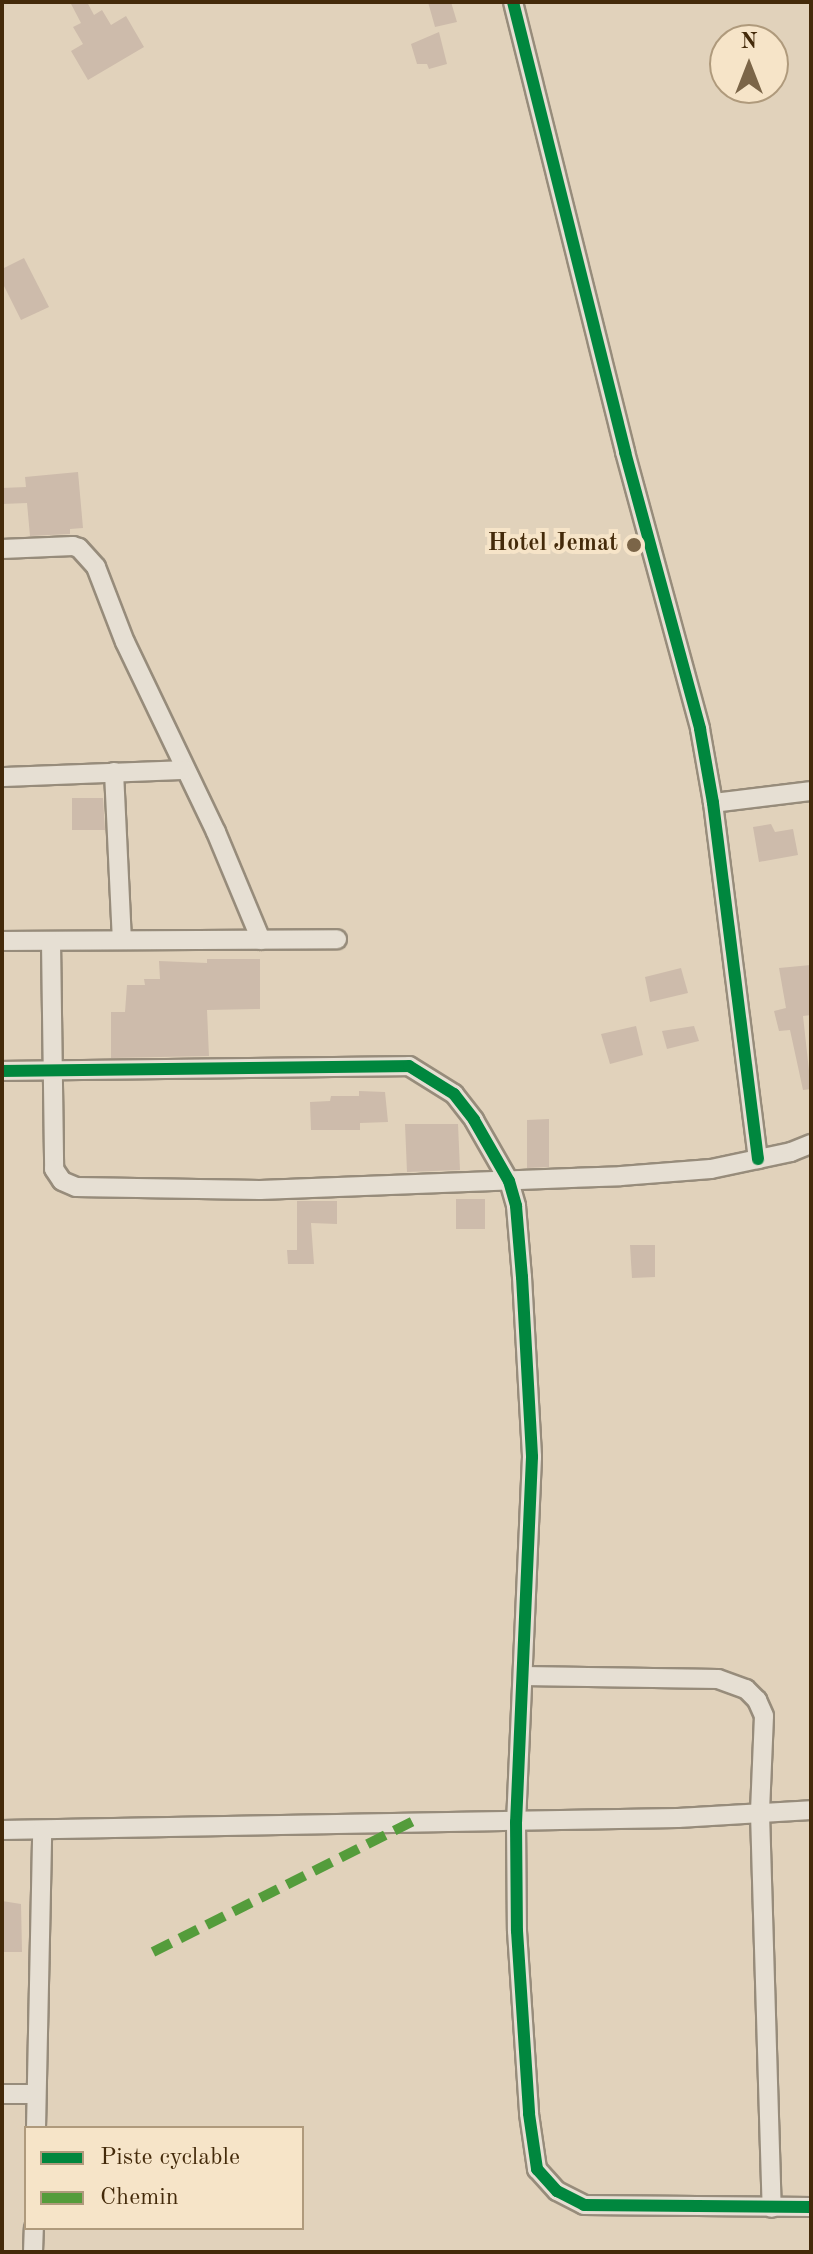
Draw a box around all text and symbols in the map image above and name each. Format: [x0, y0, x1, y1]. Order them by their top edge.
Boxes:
north arrow [709, 24, 789, 104]
text: N [741, 31, 757, 53]
place label: Hotel Jemat [488, 531, 618, 559]
marker: Hotel Jemat [625, 536, 643, 554]
legend [24, 2126, 304, 2230]
text: Piste cyclable [100, 2146, 240, 2170]
text: Chemin [100, 2186, 179, 2210]

